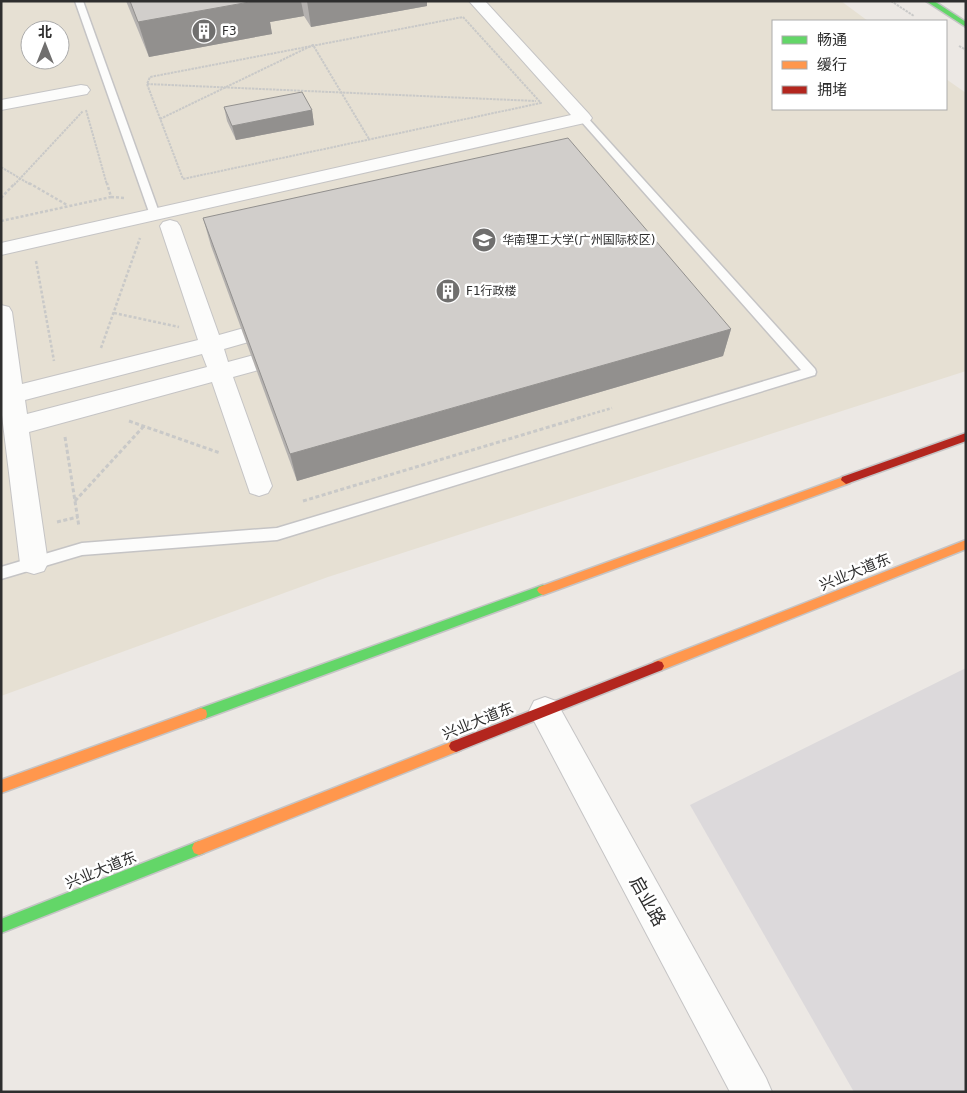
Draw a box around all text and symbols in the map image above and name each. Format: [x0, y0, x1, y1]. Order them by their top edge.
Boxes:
building icon: F3 [191, 18, 217, 44]
north arrow [20, 20, 70, 70]
legend [772, 20, 947, 110]
text: 北 [38, 24, 52, 40]
place label: F3 [222, 24, 237, 38]
text: 畅通 [817, 31, 847, 49]
text: 缓行 [817, 56, 847, 74]
text: 拥堵 [817, 81, 847, 99]
school or university icon: 华南理工大学(广州国际校区) [471, 227, 497, 253]
place label: 华南理工大学(广州国际校区) [502, 233, 655, 247]
building icon: F1行政楼 [435, 278, 461, 304]
place label: F1行政楼 [466, 284, 517, 298]
street label: 兴业大道东 [817, 550, 893, 594]
street label: 兴业大道东 [440, 699, 516, 743]
street label: 兴业大道东 [63, 848, 139, 892]
street label: 启业路 [626, 872, 670, 930]

